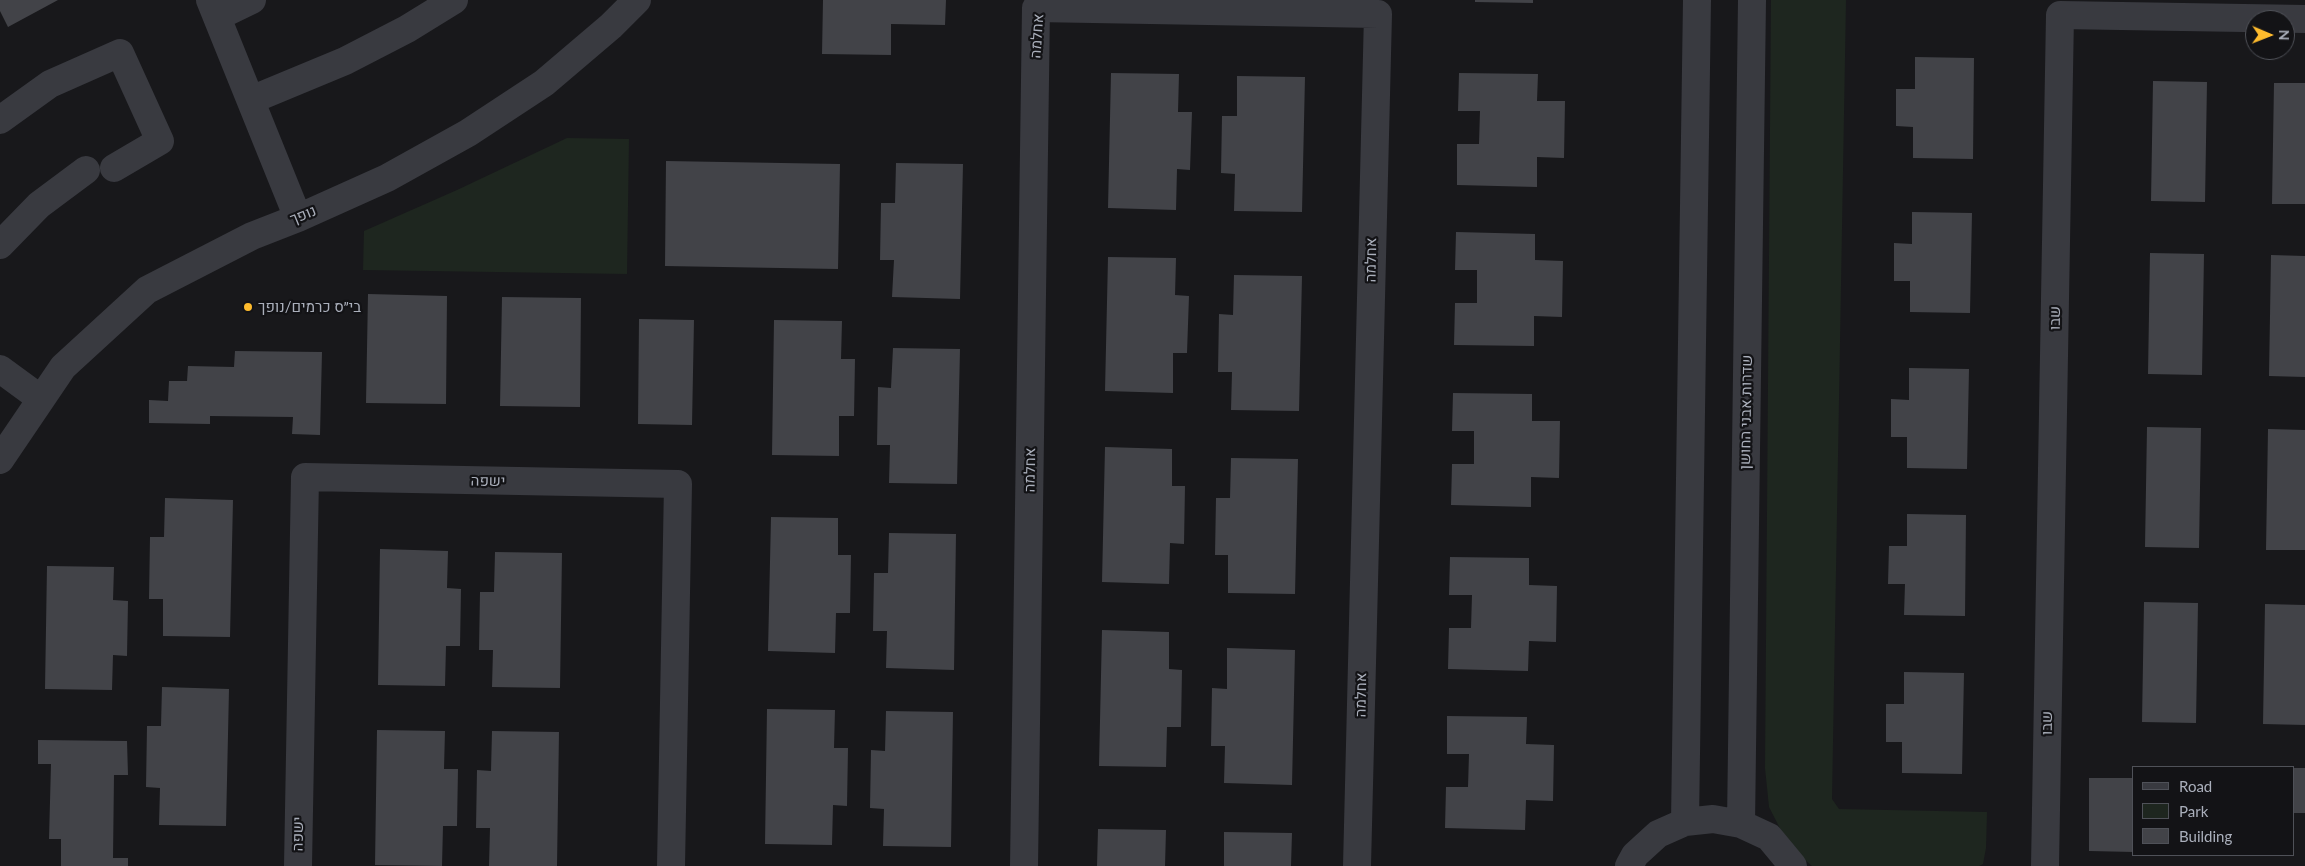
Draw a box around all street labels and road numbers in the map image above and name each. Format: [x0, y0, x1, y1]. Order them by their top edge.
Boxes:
street label: אחלמה [1026, 13, 1048, 59]
street label: נופך [287, 202, 319, 228]
street label: אחלמה [1362, 237, 1380, 283]
street label: שבו [2046, 306, 2064, 330]
street label: שדרות אבני החושן [1736, 355, 1756, 469]
street label: אחלמה [1021, 447, 1039, 493]
street label: ישפה [471, 472, 505, 490]
street label: אחלמה [1352, 672, 1370, 718]
street label: שבו [2038, 711, 2056, 735]
street label: ישפה [289, 817, 307, 851]

